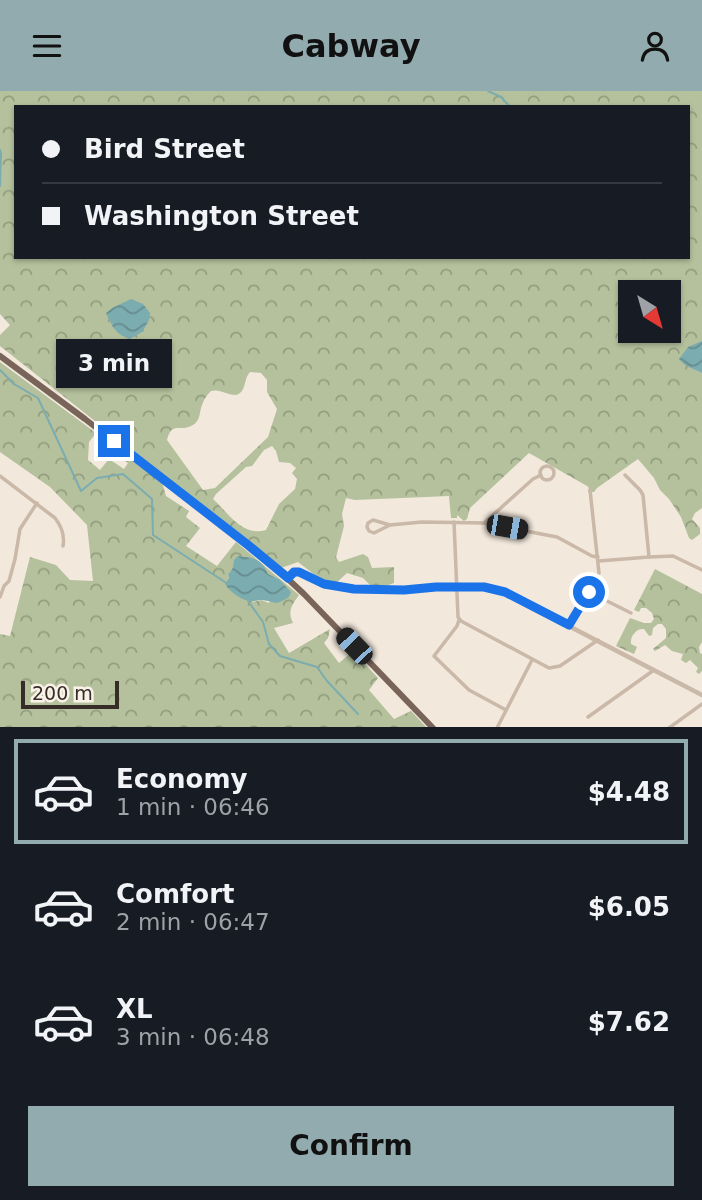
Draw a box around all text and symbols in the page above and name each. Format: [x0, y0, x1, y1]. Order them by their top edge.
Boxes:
icon: menu [28, 27, 66, 65]
text: Cabway [281, 27, 421, 65]
icon: person [636, 27, 674, 65]
text: Bird Street [84, 134, 245, 164]
text: Washington Street [84, 201, 359, 231]
north arrow [618, 280, 681, 343]
map controls [618, 280, 681, 343]
callout: 3 min [56, 339, 172, 389]
text: 3 min [78, 350, 150, 376]
route end [98, 425, 130, 457]
car [485, 513, 530, 541]
route start [573, 576, 605, 608]
car [332, 624, 377, 668]
scale bar [21, 678, 119, 710]
text: 200 m [32, 682, 93, 704]
icon: car [32, 760, 95, 823]
text: Economy [116, 764, 247, 794]
text: $4.48 [588, 777, 670, 807]
text: 1 min · 06:46 [116, 794, 270, 820]
icon: car [32, 875, 95, 938]
text: Comfort [116, 879, 234, 909]
text: $6.05 [588, 892, 670, 922]
text: 2 min · 06:47 [116, 909, 270, 935]
icon: car [32, 990, 95, 1053]
text: XL [116, 994, 153, 1024]
text: $7.62 [588, 1007, 670, 1037]
text: 3 min · 06:48 [116, 1024, 270, 1050]
button: Confirm [28, 1106, 674, 1186]

